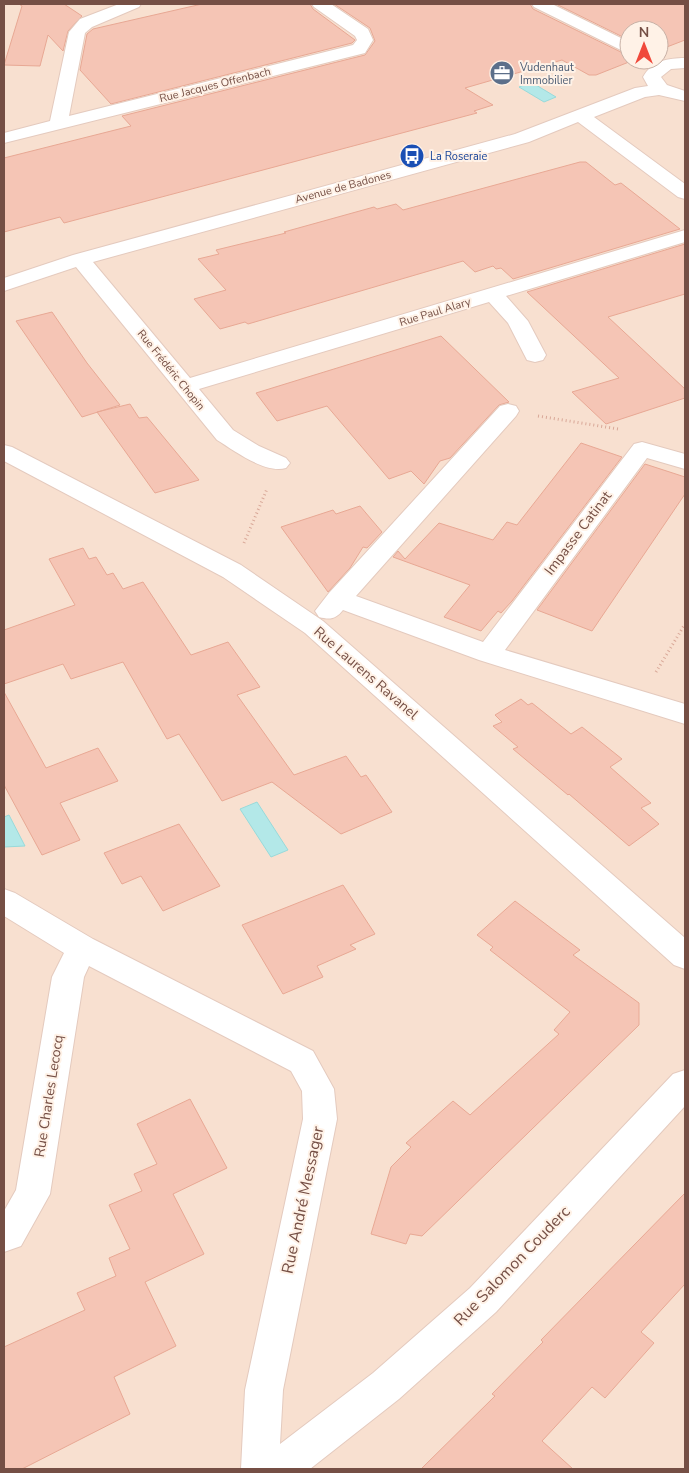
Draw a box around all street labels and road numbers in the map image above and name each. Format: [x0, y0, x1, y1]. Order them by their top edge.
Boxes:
street label: Rue Jacques Offenbach [158, 64, 272, 106]
street label: Avenue de Badones [293, 167, 393, 207]
street label: Rue Paul Alary [397, 294, 473, 330]
street label: Rue Frédéric Chopin [134, 327, 208, 413]
street label: Impasse Catinat [540, 487, 616, 579]
street label: Rue Laurens Ravanel [310, 622, 423, 724]
street label: Rue Charles Lecocq [30, 1034, 68, 1158]
street label: Rue André Messager [277, 1124, 329, 1276]
street label: Rue Salomon Couderc [449, 1201, 576, 1331]

